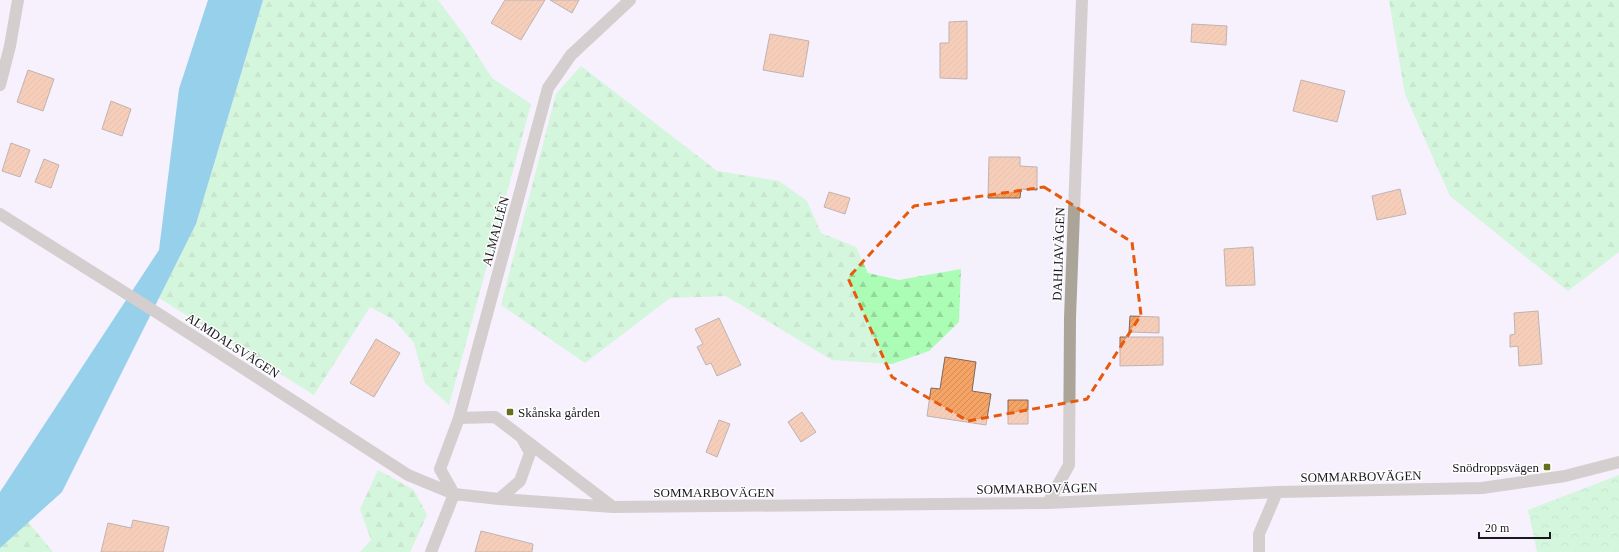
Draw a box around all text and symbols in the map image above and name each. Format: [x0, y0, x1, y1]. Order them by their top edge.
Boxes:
street label: ALMALLÉN [479, 194, 512, 268]
street label: DAHLIAVÄGEN [1049, 206, 1068, 301]
street label: ALMDALSVÄGEN [183, 310, 283, 382]
place label: Skånska gården [518, 405, 600, 420]
marker: Skånska gården [505, 407, 515, 417]
place label: Snödroppsvägen [1452, 460, 1539, 475]
marker: Snödroppsvägen [1542, 462, 1552, 472]
street label: SOMMARBOVÄGEN [1300, 468, 1422, 485]
street label: SOMMARBOVÄGEN [976, 480, 1098, 497]
street label: SOMMARBOVÄGEN [653, 485, 775, 500]
scale bar [1479, 514, 1550, 540]
text: 20 m [1485, 521, 1510, 535]

